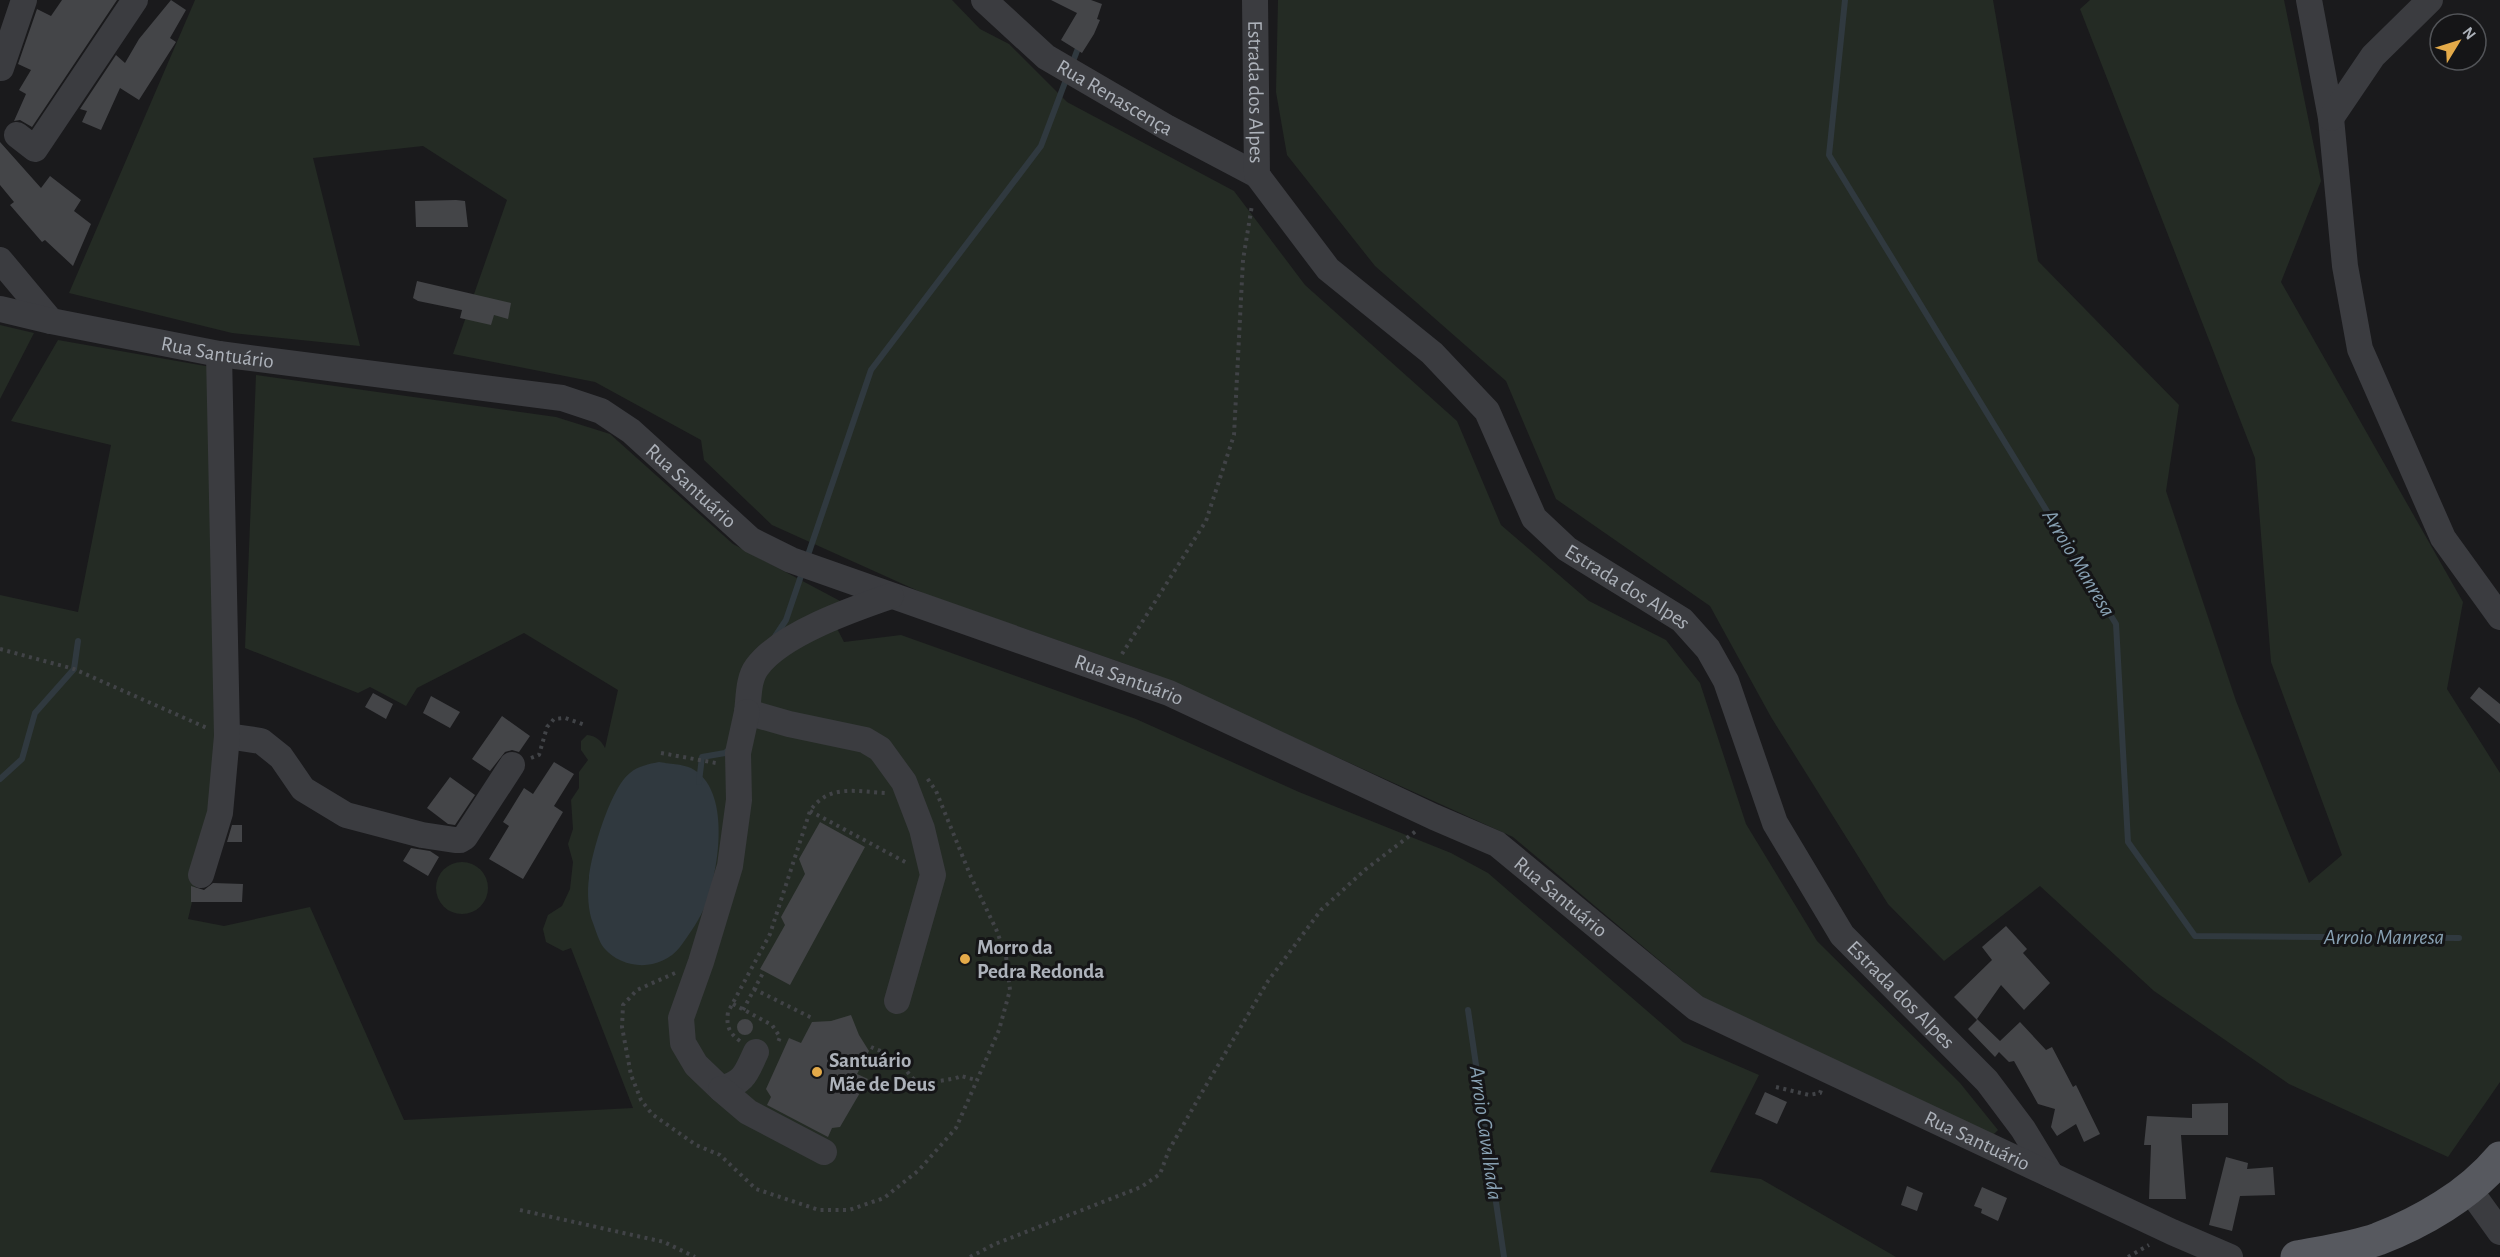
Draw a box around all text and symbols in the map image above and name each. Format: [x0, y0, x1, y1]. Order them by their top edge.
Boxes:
north arrow [2428, 12, 2488, 72]
street label: Estrada dos Alpes [1245, 20, 1267, 164]
text: N [2459, 24, 2479, 43]
street label: Rua Renascença [1053, 55, 1176, 139]
street label: Rua Santuário [159, 332, 275, 371]
street label: Rua Santuário [642, 440, 741, 532]
water label: Arroio Manresa [2038, 505, 2119, 620]
street label: Estrada dos Alpes [1561, 540, 1695, 633]
street label: Rua Santuário [1072, 650, 1187, 709]
street label: Rua Santuário [1510, 852, 1612, 941]
water label: Arroio Manresa [2323, 926, 2444, 948]
street label: Estrada dos Alpes [1843, 936, 1959, 1053]
place label: Morro da Pedra Redonda [977, 937, 1104, 982]
marker: Morro da Pedra Redonda [958, 952, 972, 966]
place label: Santuário Mãe de Deus [829, 1050, 935, 1095]
water label: Arroio Cavalhada [1466, 1063, 1506, 1202]
marker: Santuário Mãe de Deus [810, 1065, 824, 1079]
street label: Rua Santuário [1921, 1107, 2033, 1174]

